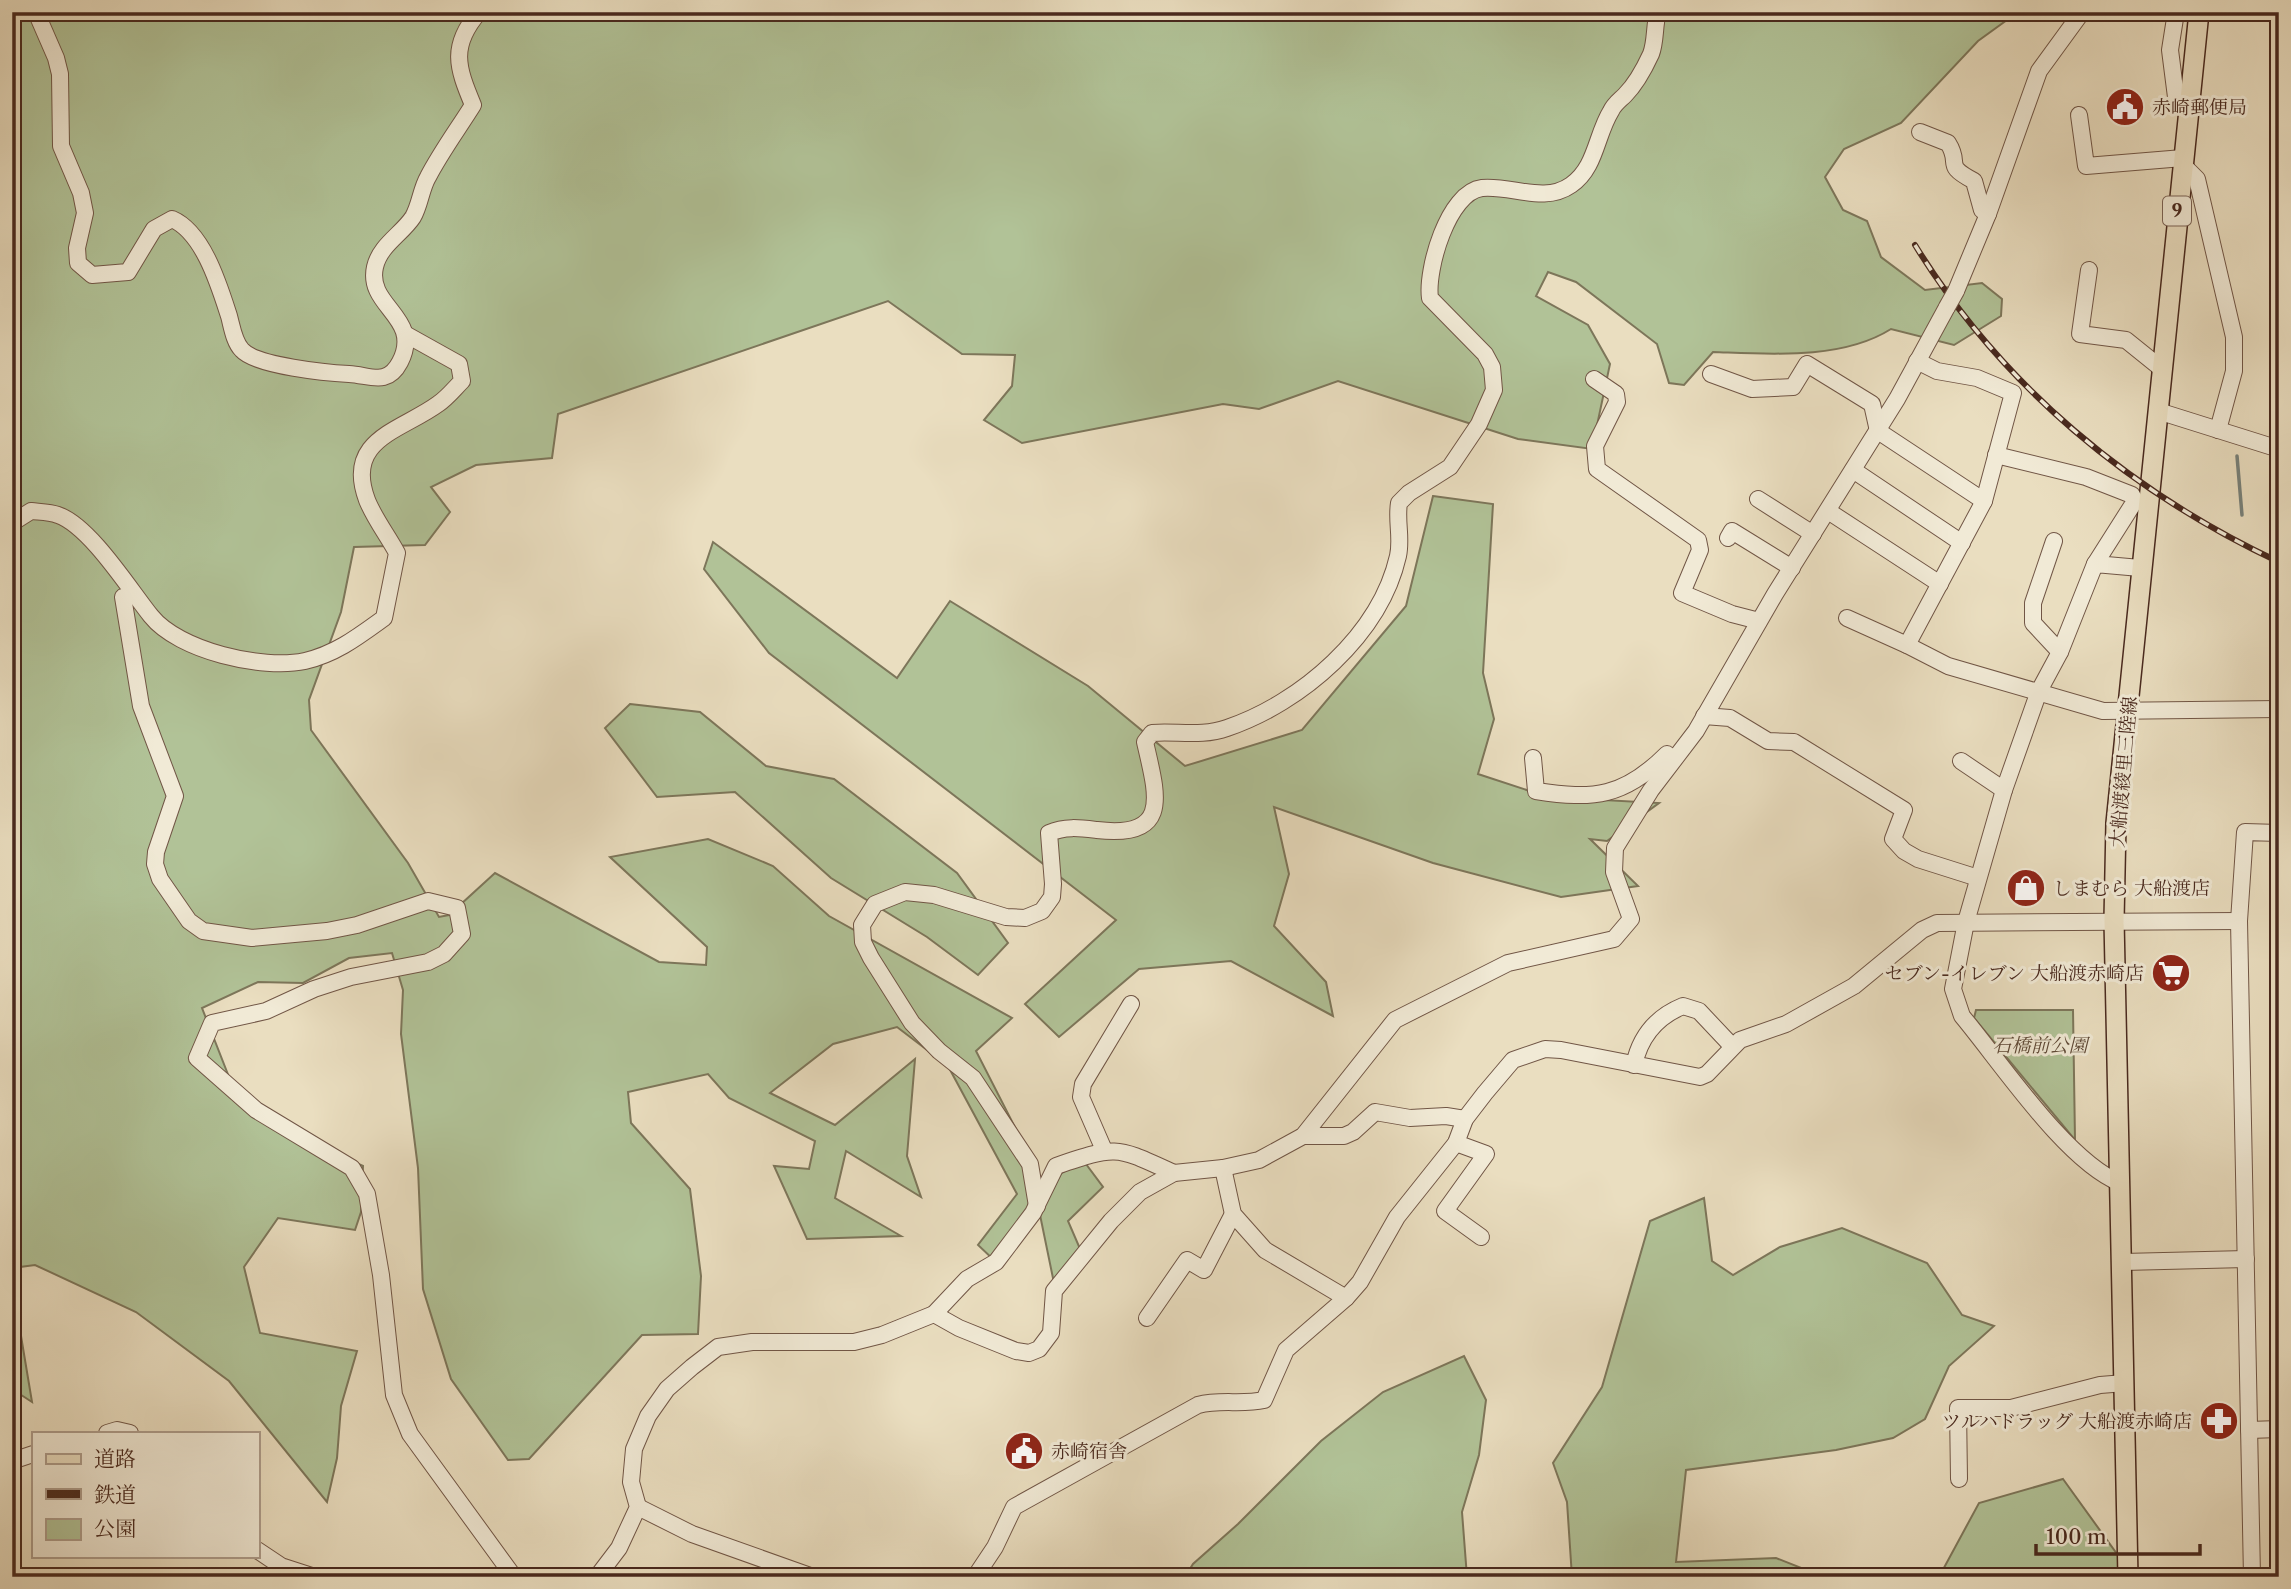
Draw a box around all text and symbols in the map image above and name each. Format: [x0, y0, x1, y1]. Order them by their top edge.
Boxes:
public building icon: 赤崎郵便局 [2104, 86, 2146, 128]
place label: 赤崎郵便局 [2152, 96, 2247, 119]
road number: 9 [2163, 196, 2191, 226]
street label: 大船渡綾里三陸線 [2105, 695, 2142, 849]
shop icon: しまむら 大船渡店 [2005, 867, 2047, 909]
place label: しまむら 大船渡店 [2053, 877, 2210, 900]
supermarket icon: セブン-イレブン 大船渡赤崎店 [2150, 952, 2192, 994]
place label: セブン-イレブン 大船渡赤崎店 [1885, 962, 2144, 985]
park label: 石橋前公園 [1992, 1034, 2090, 1057]
pharmacy icon: ツルハドラッグ 大船渡赤崎店 [2198, 1400, 2240, 1442]
place label: ツルハドラッグ 大船渡赤崎店 [1942, 1410, 2192, 1433]
public building icon: 赤崎宿舎 [1003, 1430, 1045, 1472]
legend [32, 1432, 259, 1558]
place label: 赤崎宿舎 [1051, 1440, 1127, 1463]
text: 道路 [94, 1446, 136, 1471]
text: 鉄道 [94, 1482, 136, 1507]
scale bar [2036, 1512, 2200, 1556]
text: 公園 [94, 1516, 136, 1541]
text: 100 m [2046, 1524, 2107, 1549]

